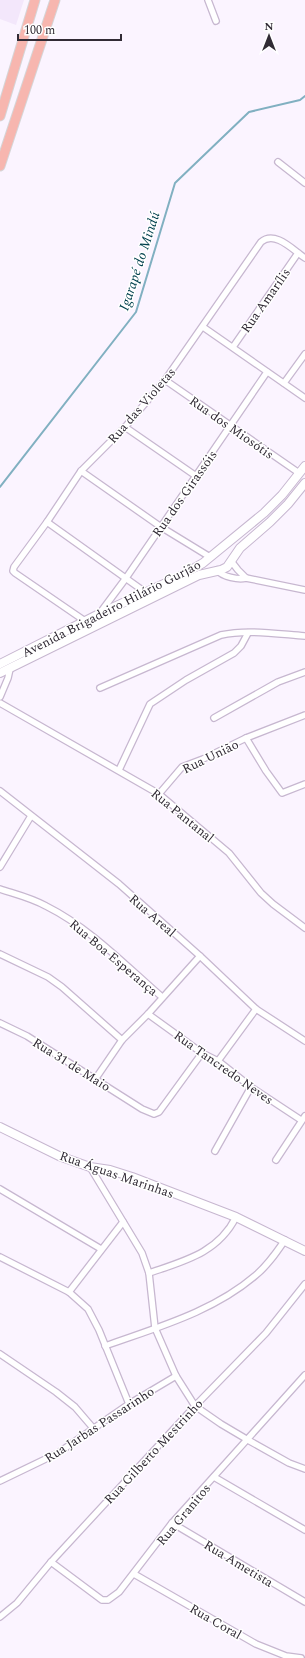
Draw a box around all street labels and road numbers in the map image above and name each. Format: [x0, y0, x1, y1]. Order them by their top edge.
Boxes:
street label: Rua Amarílis [236, 264, 296, 337]
street label: Rua das Violetas [103, 363, 181, 448]
street label: Rua dos Miosótis [185, 391, 278, 464]
street label: Rua dos Girassóis [147, 446, 222, 541]
street label: Avenida Brigadeiro Hilário Gurjão [18, 555, 204, 663]
street label: Rua União [179, 735, 242, 779]
street label: Rua Pantanal [147, 784, 218, 848]
street label: Rua Areal [124, 890, 180, 942]
street label: Rua Boa Esperança [65, 915, 163, 1001]
street label: Rua Tancredo Neves [169, 1026, 277, 1110]
street label: Rua 31 de Maio [29, 1033, 114, 1097]
street label: Rua Águas Marinhas [57, 1146, 177, 1204]
street label: Rua Jarbas Passarinho [41, 1382, 158, 1468]
street label: Rua Gilberto Mestrinho [100, 1395, 208, 1509]
street label: Rua Granitos [152, 1479, 216, 1550]
street label: Rua Ametista [200, 1535, 278, 1593]
street label: Rua Coral [186, 1599, 245, 1645]

